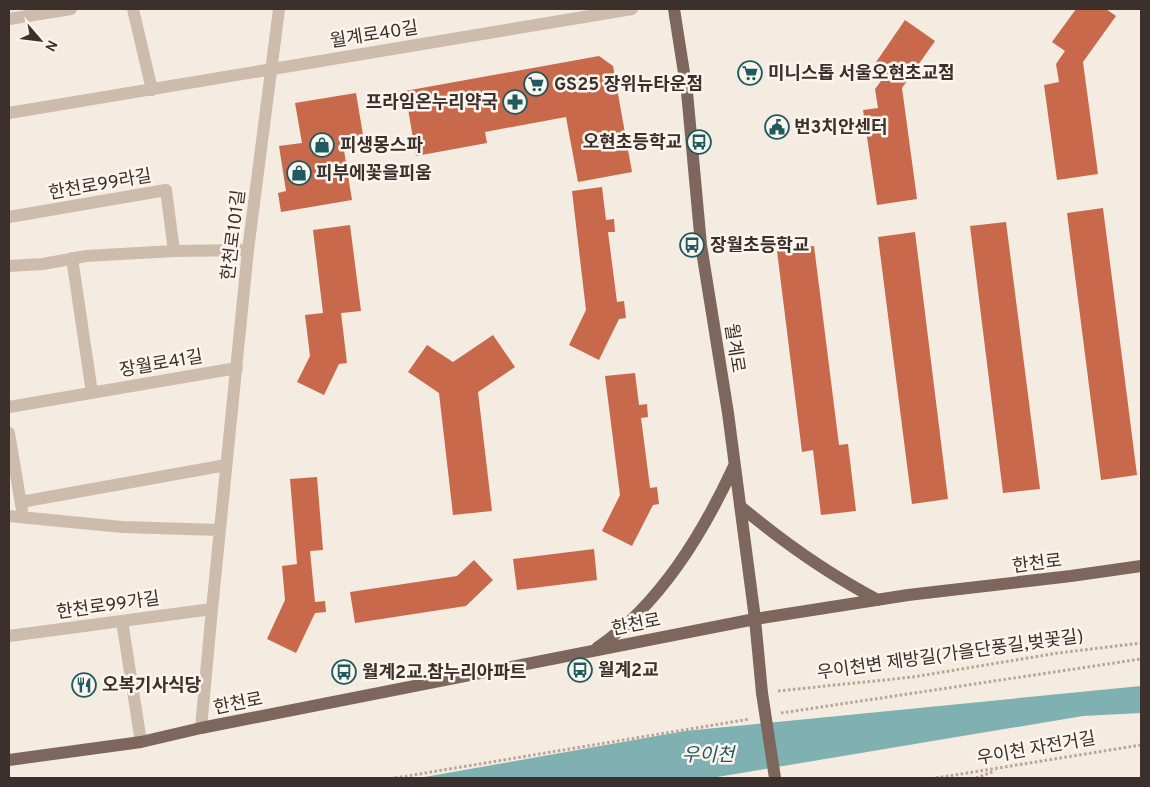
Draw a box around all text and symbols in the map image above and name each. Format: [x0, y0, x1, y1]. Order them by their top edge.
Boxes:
north arrow [15, 15, 65, 65]
street label: 월계로40길 [328, 17, 420, 54]
text: N [40, 37, 60, 54]
supermarket icon: 미니스톱 서울오현초교점 [737, 60, 763, 86]
place label: 미니스톱 서울오현초교점 [768, 63, 955, 86]
supermarket icon: GS25 장위뉴타운점 [523, 71, 549, 97]
place label: GS25 장위뉴타운점 [554, 74, 703, 97]
pharmacy icon: 프라임온누리약국 [502, 89, 528, 115]
place label: 프라임온누리약국 [366, 92, 498, 115]
public building icon: 번3치안센터 [764, 114, 790, 140]
place label: 번3치안센터 [794, 117, 888, 140]
bus stop icon: 오현초등학교 [686, 129, 712, 155]
shop icon: 피생몽스파 [309, 132, 335, 158]
place label: 오현초등학교 [583, 132, 682, 155]
place label: 피생몽스파 [340, 135, 423, 158]
shop icon: 피부에꽃을피움 [286, 160, 312, 186]
place label: 피부에꽃을피움 [316, 163, 432, 186]
street label: 한천로99라길 [47, 165, 154, 206]
street label: 한천로101길 [218, 189, 251, 282]
bus stop icon: 장월초등학교 [679, 232, 705, 258]
place label: 장월초등학교 [710, 235, 809, 258]
street label: 월계로 [718, 322, 749, 375]
street label: 장월로41길 [118, 346, 205, 383]
street label: 한천로 [1011, 550, 1063, 579]
street label: 한천로99가길 [55, 588, 161, 625]
street label: 한천로 [610, 609, 663, 642]
street label: 우이천변 제방길(가을단풍길,벚꽃길) [815, 625, 1085, 686]
bus stop icon: 월계2교 [567, 657, 593, 683]
bus stop icon: 월계2교.참누리아파트 [331, 659, 357, 685]
place label: 월계2교 [598, 660, 659, 683]
place label: 월계2교.참누리아파트 [362, 662, 526, 685]
restaurant icon: 오복기사식당 [71, 672, 97, 698]
place label: 오복기사식당 [102, 675, 201, 698]
street label: 한천로 [212, 688, 265, 721]
street label: 우이천 자전거길 [975, 728, 1097, 771]
water label: 우이천 [682, 744, 736, 768]

